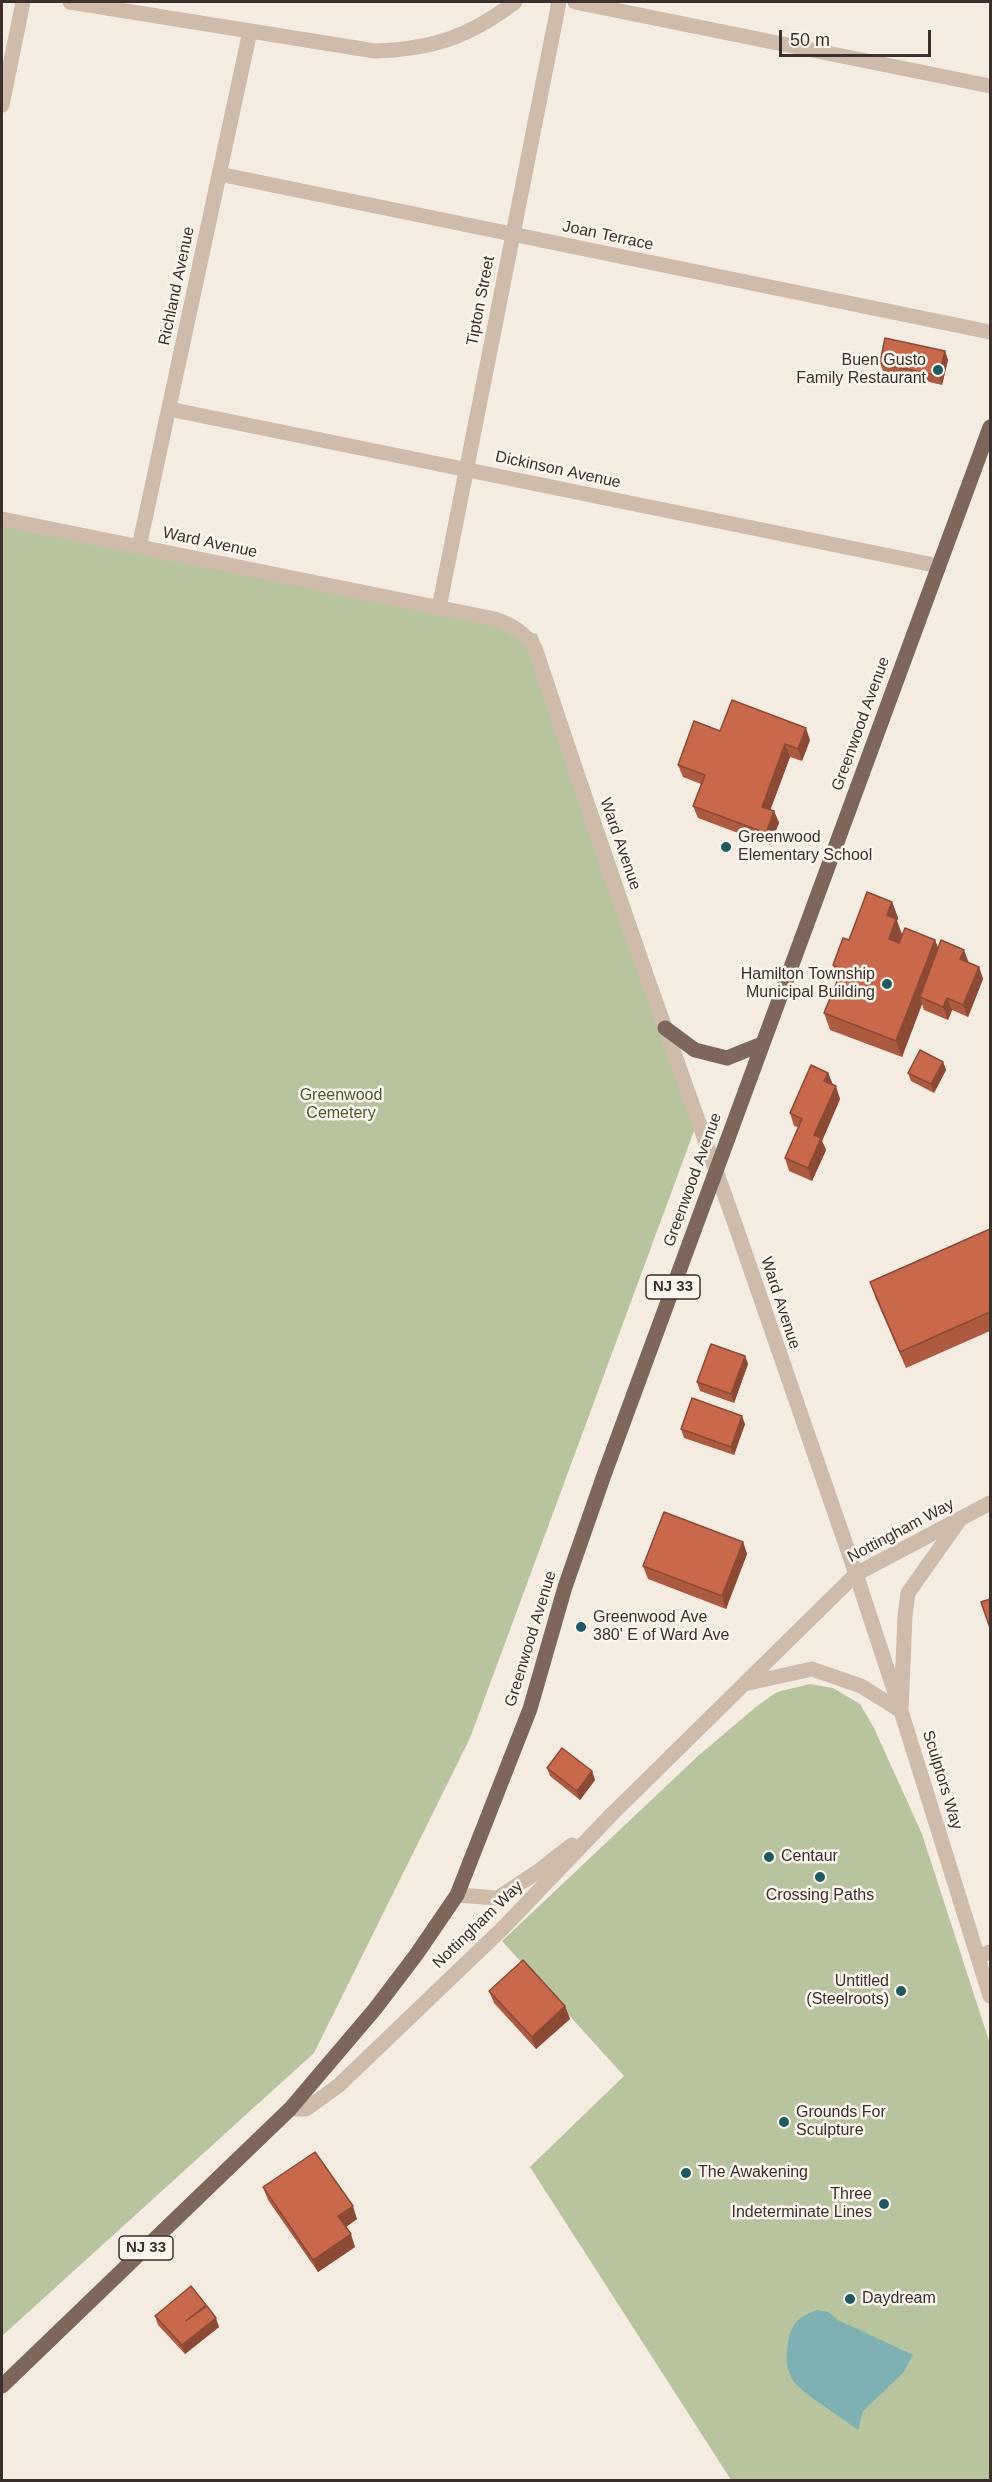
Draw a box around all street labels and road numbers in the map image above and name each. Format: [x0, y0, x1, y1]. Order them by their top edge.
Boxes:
street label: Joan Terrace [561, 217, 655, 255]
street label: Richland Avenue [155, 225, 199, 347]
street label: Tipton Street [463, 255, 499, 347]
street label: Dickinson Avenue [494, 447, 622, 493]
street label: Ward Avenue [161, 524, 259, 562]
street label: Greenwood Avenue [828, 654, 894, 794]
street label: Ward Avenue [595, 795, 645, 893]
street label: Greenwood Avenue [660, 1110, 726, 1250]
street label: Ward Avenue [756, 1254, 804, 1352]
road number: NJ 33 [646, 1275, 700, 1299]
street label: Nottingham Way [845, 1495, 957, 1567]
street label: Greenwood Avenue [501, 1569, 561, 1709]
street label: Sculptors Way [918, 1728, 966, 1832]
street label: Nottingham Way [429, 1877, 527, 1973]
road number: NJ 33 [119, 2236, 173, 2260]

